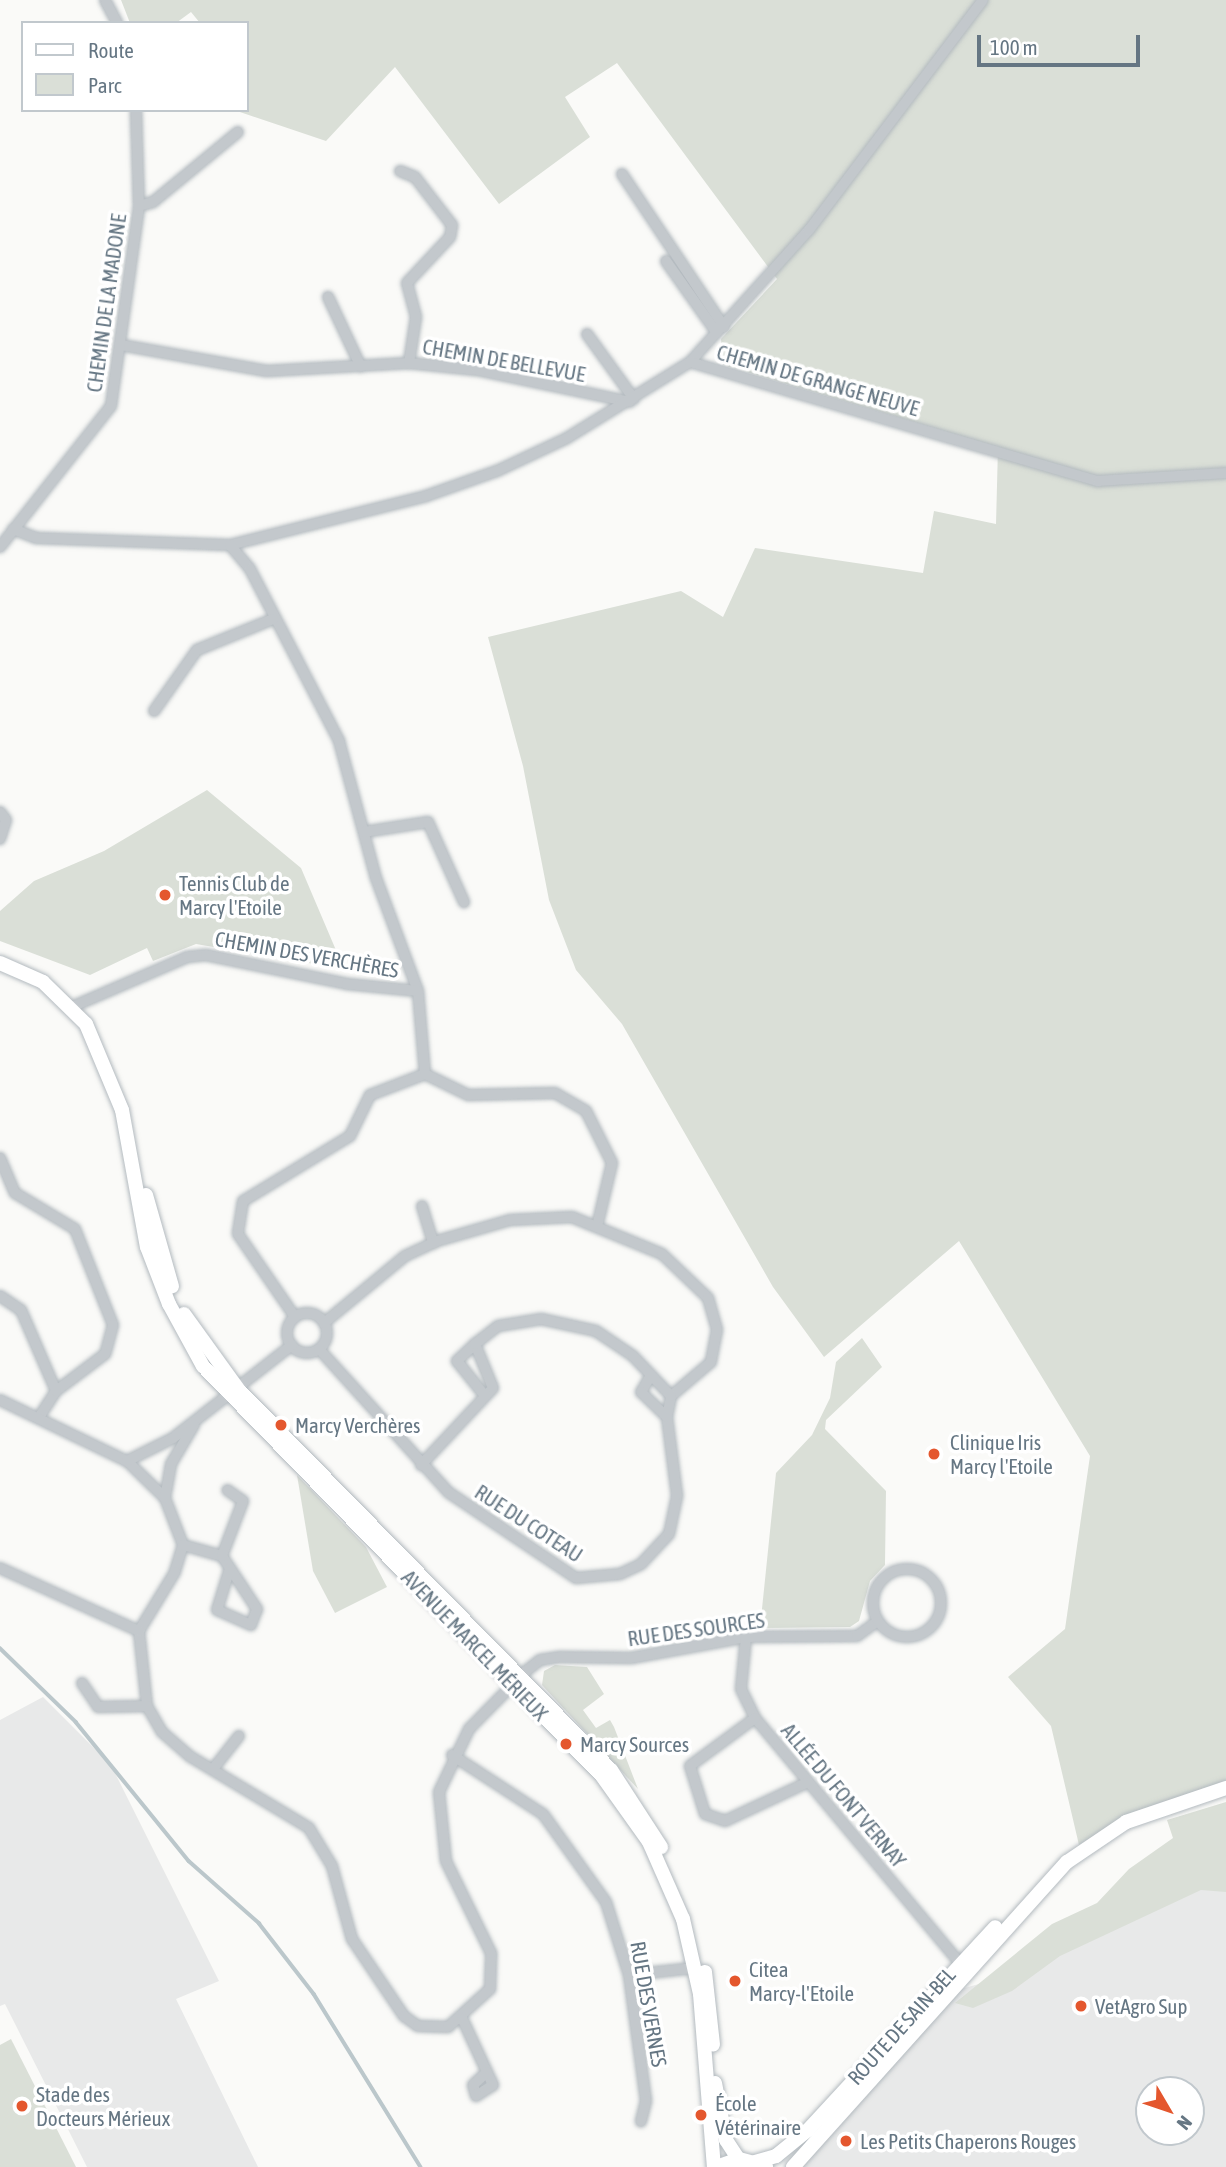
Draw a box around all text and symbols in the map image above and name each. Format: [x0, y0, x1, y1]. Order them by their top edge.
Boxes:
legend [21, 21, 248, 112]
scale bar [981, 21, 1144, 65]
text: 100 m [990, 35, 1038, 59]
text: Route [88, 38, 134, 62]
text: Parc [88, 73, 122, 97]
street label: CHEMIN DE LA MADONE [81, 212, 131, 394]
street label: CHEMIN DE BELLEVUE [421, 333, 587, 387]
street label: CHEMIN DE GRANGE NEUVE [714, 339, 922, 421]
place label: Tennis Club de Marcy l'Etoile [179, 870, 289, 920]
marker: Tennis Club de Marcy l'Etoile [157, 887, 173, 903]
street label: CHEMIN DES VERCHÈRES [213, 925, 401, 983]
place label: Marcy Verchères [295, 1412, 420, 1438]
marker: Marcy Verchères [273, 1417, 289, 1433]
place label: Clinique Iris Marcy l'Etoile [950, 1429, 1053, 1479]
marker: Clinique Iris Marcy l'Etoile [924, 1444, 944, 1464]
street label: RUE DU COTEAU [470, 1479, 588, 1567]
street label: AVENUE MARCEL MÉRIEUX [397, 1565, 553, 1725]
street label: RUE DES SOURCES [626, 1607, 766, 1651]
street label: ALLÉE DU FONT VERNAY [776, 1718, 912, 1872]
place label: Marcy Sources [580, 1731, 689, 1757]
marker: Marcy Sources [558, 1736, 574, 1752]
street label: RUE DES VERNES [626, 1939, 672, 2069]
place label: Citea Marcy-l'Etoile [749, 1956, 854, 2006]
street label: ROUTE DE SAIN-BEL [842, 1962, 960, 2090]
marker: Citea Marcy-l'Etoile [727, 1973, 743, 1989]
place label: VetAgro Sup [1095, 1993, 1187, 2019]
marker: VetAgro Sup [1073, 1998, 1089, 2014]
north arrow [1135, 2076, 1205, 2146]
place label: Stade des Docteurs Mérieux [36, 2081, 170, 2131]
place label: École Vétérinaire [715, 2090, 801, 2140]
marker: Stade des Docteurs Mérieux [14, 2098, 30, 2114]
marker: École Vétérinaire [693, 2107, 709, 2123]
text: N [1173, 2112, 1197, 2134]
place label: Les Petits Chaperons Rouges [860, 2128, 1076, 2154]
marker: Les Petits Chaperons Rouges [838, 2133, 854, 2149]

